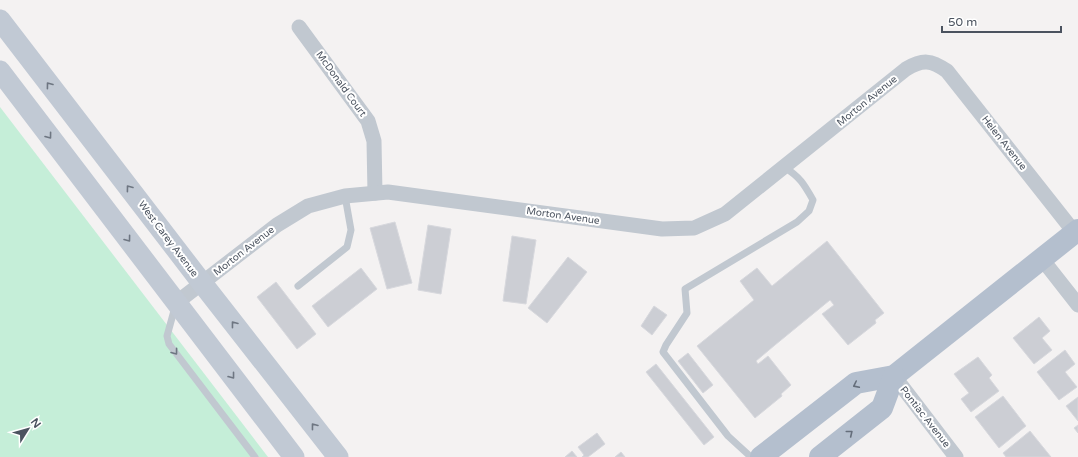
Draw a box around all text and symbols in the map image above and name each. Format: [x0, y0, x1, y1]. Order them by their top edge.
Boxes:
scale bar [942, 8, 1061, 34]
text: 50 m [948, 15, 977, 29]
street label: McDonald Court [313, 49, 369, 119]
street label: Morton Avenue [835, 73, 900, 129]
one-way arrow [47, 82, 54, 89]
street label: Helen Avenue [979, 113, 1029, 173]
one-way arrow [44, 131, 51, 138]
one-way arrow [126, 185, 133, 192]
street label: West Carey Avenue [135, 199, 201, 280]
street label: Morton Avenue [526, 205, 601, 227]
street label: Morton Avenue [211, 223, 277, 278]
one-way arrow [123, 235, 131, 242]
one-way arrow [231, 321, 238, 328]
one-way arrow [170, 348, 177, 355]
one-way arrow [227, 371, 234, 378]
one-way arrow [853, 380, 860, 388]
street label: Pontiac Avenue [897, 384, 953, 450]
north arrow [8, 409, 48, 449]
text: N [28, 416, 43, 431]
one-way arrow [311, 424, 318, 431]
one-way arrow [846, 430, 853, 437]

